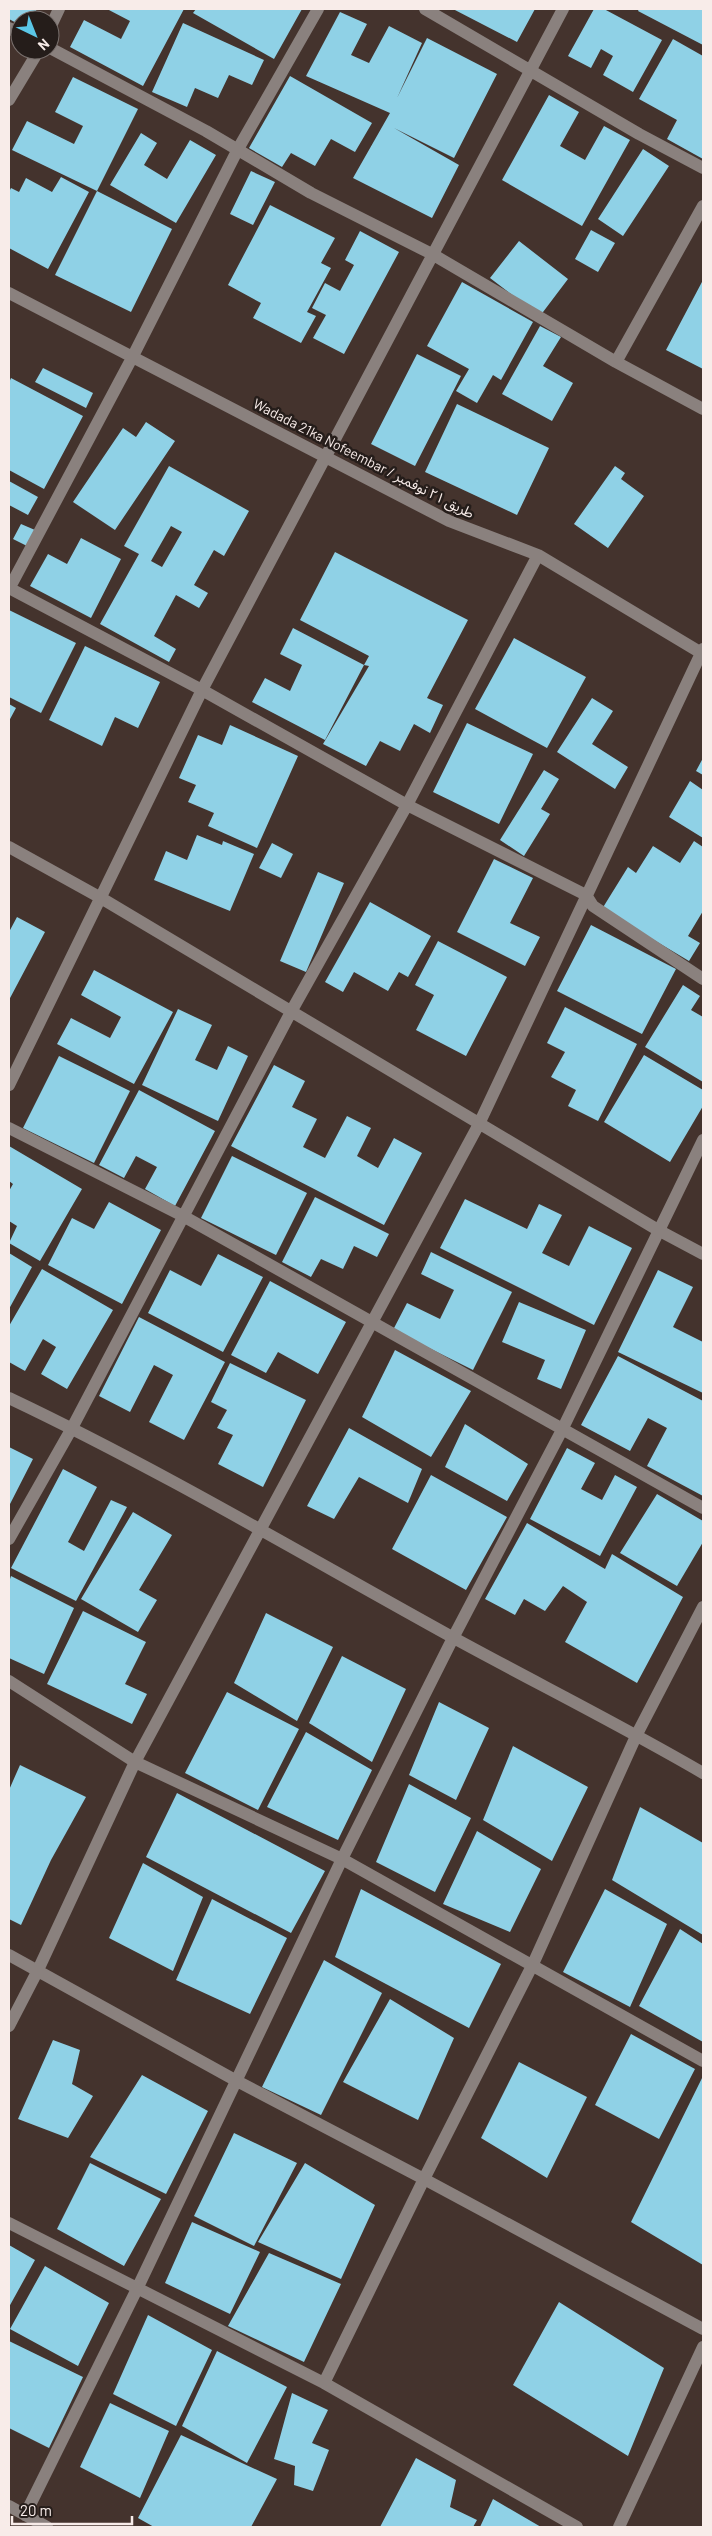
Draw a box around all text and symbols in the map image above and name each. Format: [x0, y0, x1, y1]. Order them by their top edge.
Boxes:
north arrow [10, 10, 60, 60]
text: N [35, 35, 53, 54]
street label: Wadada 21ka Nofeembar / طريق ٢١ نوفمبر [250, 395, 477, 523]
scale bar [12, 2494, 132, 2526]
text: 20 m [20, 2501, 52, 2519]

